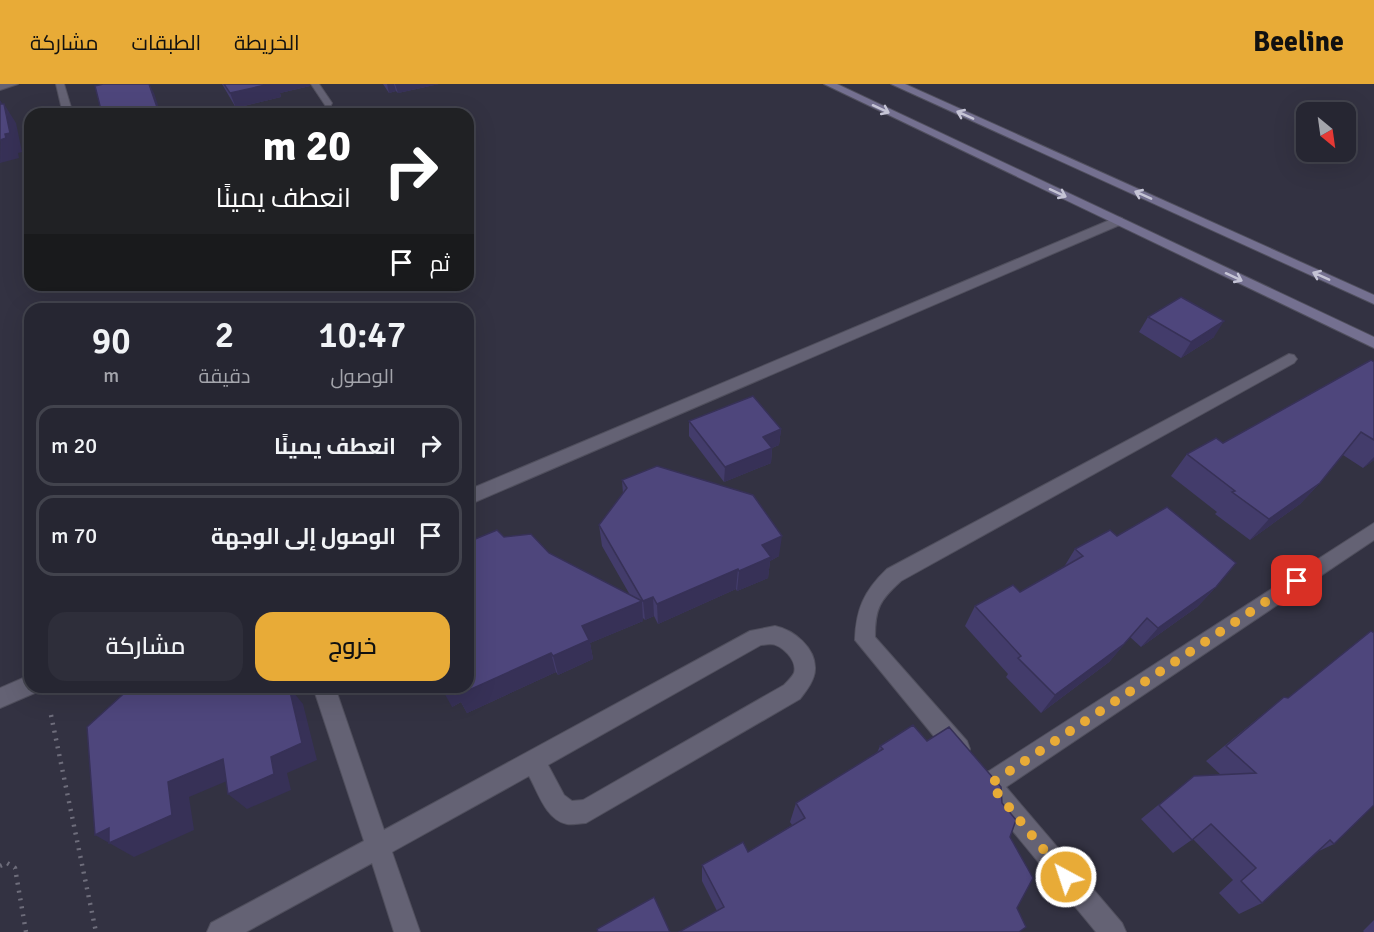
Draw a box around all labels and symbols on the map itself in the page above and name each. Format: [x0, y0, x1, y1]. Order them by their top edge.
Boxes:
north arrow [1296, 102, 1356, 162]
one-way arrow [872, 104, 890, 116]
one-way arrow [957, 109, 975, 120]
one-way arrow [1048, 187, 1066, 199]
one-way arrow [1134, 189, 1152, 200]
one-way arrow [1312, 269, 1330, 281]
one-way arrow [1224, 271, 1242, 283]
pin [1271, 555, 1322, 606]
position arrow [1034, 845, 1098, 909]

